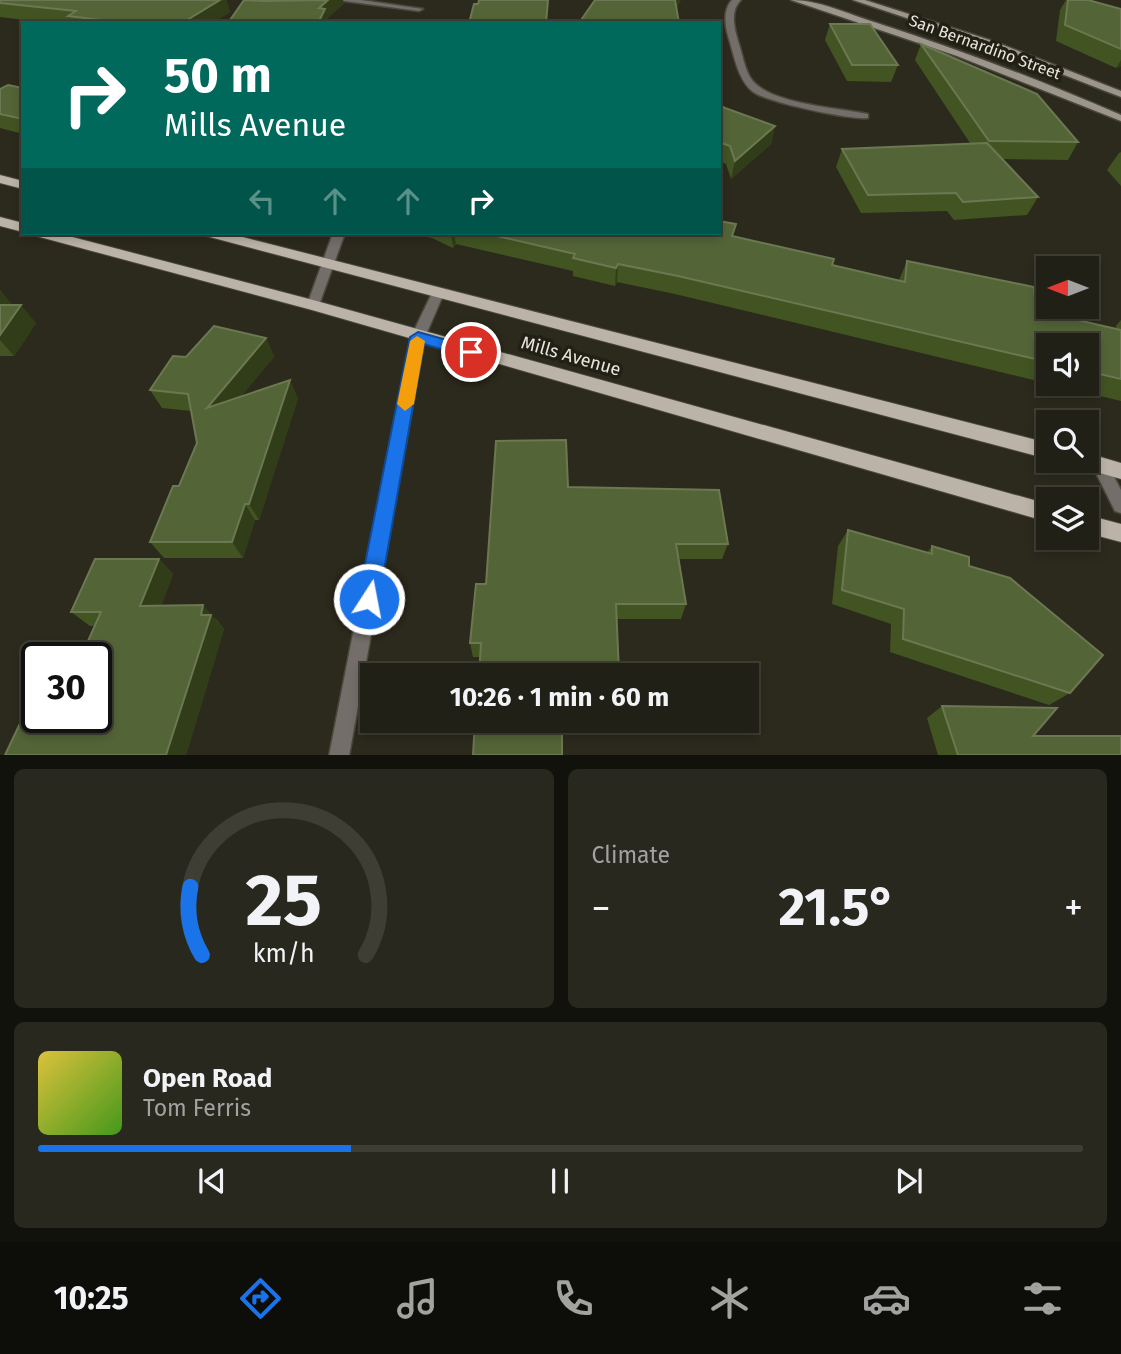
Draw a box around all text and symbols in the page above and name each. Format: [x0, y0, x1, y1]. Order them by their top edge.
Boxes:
street label: San Bernardino Street [907, 11, 1064, 83]
text: 50 m [164, 46, 272, 105]
icon: right [49, 49, 140, 140]
text: Mills Avenue [164, 106, 346, 144]
icon: left [243, 182, 281, 220]
icon: ahead [316, 182, 354, 220]
icon: ahead [389, 182, 427, 220]
icon: right [462, 182, 500, 220]
north arrow [1036, 256, 1099, 318]
map controls [1036, 256, 1099, 550]
pin [441, 322, 501, 382]
street label: Mills Avenue [519, 331, 623, 381]
icon: arrive [452, 333, 490, 371]
button: sound [1036, 333, 1099, 396]
button: search [1036, 410, 1099, 473]
button: layers [1036, 487, 1099, 550]
position arrow [332, 562, 406, 636]
speed limit sign: 30 [21, 642, 112, 733]
text: 10:26 · 1 min · 60 m [450, 682, 669, 713]
text: Climate [592, 841, 670, 869]
text: 25 [245, 857, 322, 944]
text: 21.5° [779, 876, 896, 939]
text: − [592, 885, 611, 931]
text: + [1064, 885, 1083, 931]
text: km/h [253, 938, 315, 968]
text: Open Road [143, 1063, 272, 1094]
text: Tom Ferris [143, 1094, 251, 1122]
icon: previous [193, 1162, 231, 1200]
icon: pause [541, 1162, 579, 1200]
icon: next [890, 1162, 928, 1200]
icon: directions [236, 1274, 285, 1323]
icon: music [393, 1274, 442, 1323]
icon: phone [549, 1274, 598, 1323]
icon: climate [705, 1274, 754, 1323]
icon: car [862, 1274, 911, 1323]
icon: filters [1018, 1274, 1067, 1323]
text: 10:25 [54, 1279, 129, 1317]

